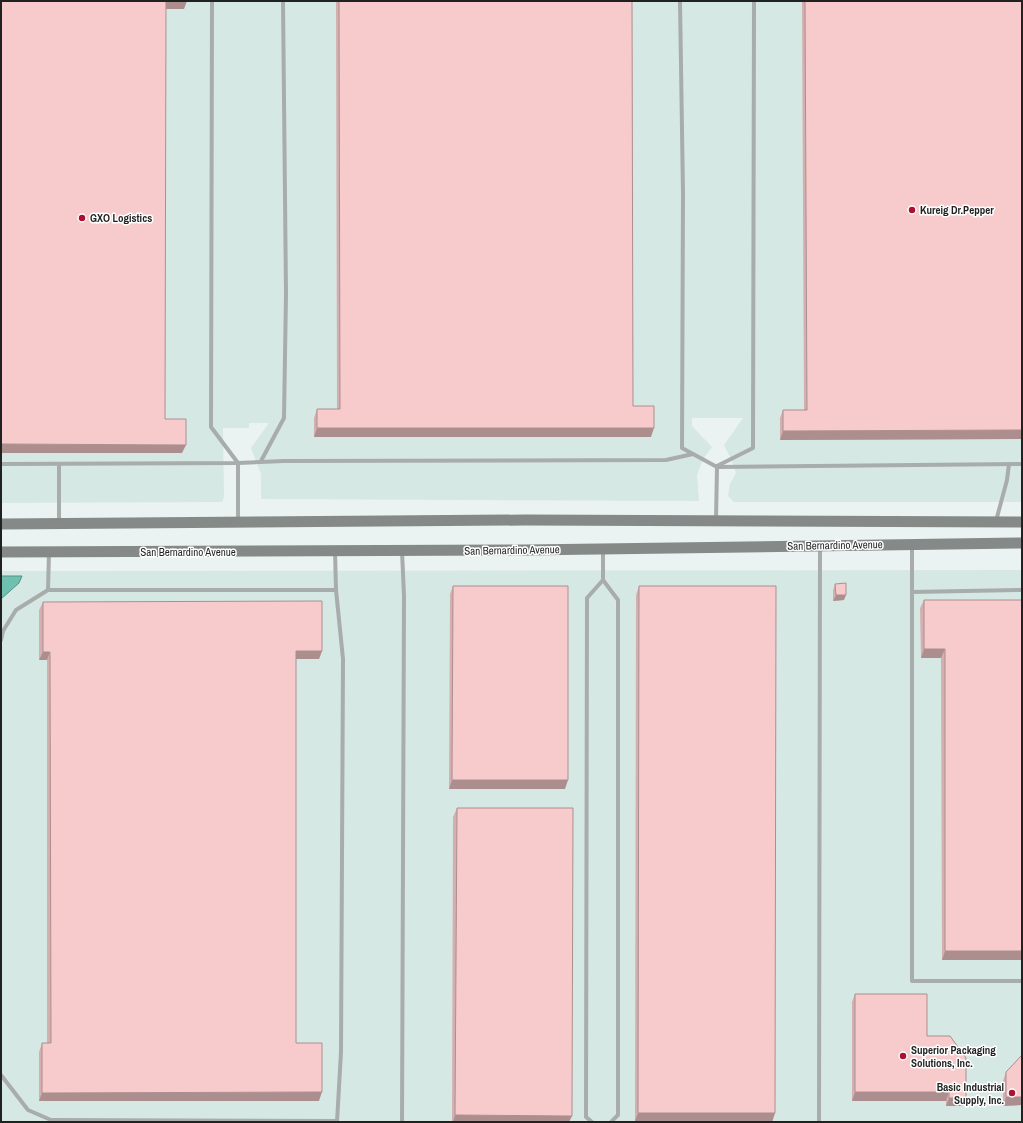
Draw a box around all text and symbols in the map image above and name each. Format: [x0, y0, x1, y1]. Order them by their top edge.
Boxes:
place label: Kureig Dr.Pepper [920, 203, 994, 217]
marker: Kureig Dr.Pepper [907, 205, 917, 215]
place label: GXO Logistics [90, 211, 152, 225]
marker: GXO Logistics [77, 213, 87, 223]
street label: San Bernardino Avenue [787, 537, 883, 553]
street label: San Bernardino Avenue [464, 542, 560, 558]
street label: San Bernardino Avenue [140, 545, 236, 559]
place label: Superior Packaging Solutions, Inc. [911, 1043, 996, 1070]
marker: Superior Packaging Solutions, Inc. [898, 1051, 908, 1061]
place label: Basic Industrial Supply, Inc. [937, 1080, 1004, 1107]
marker: Basic Industrial Supply, Inc. [1007, 1088, 1017, 1098]

